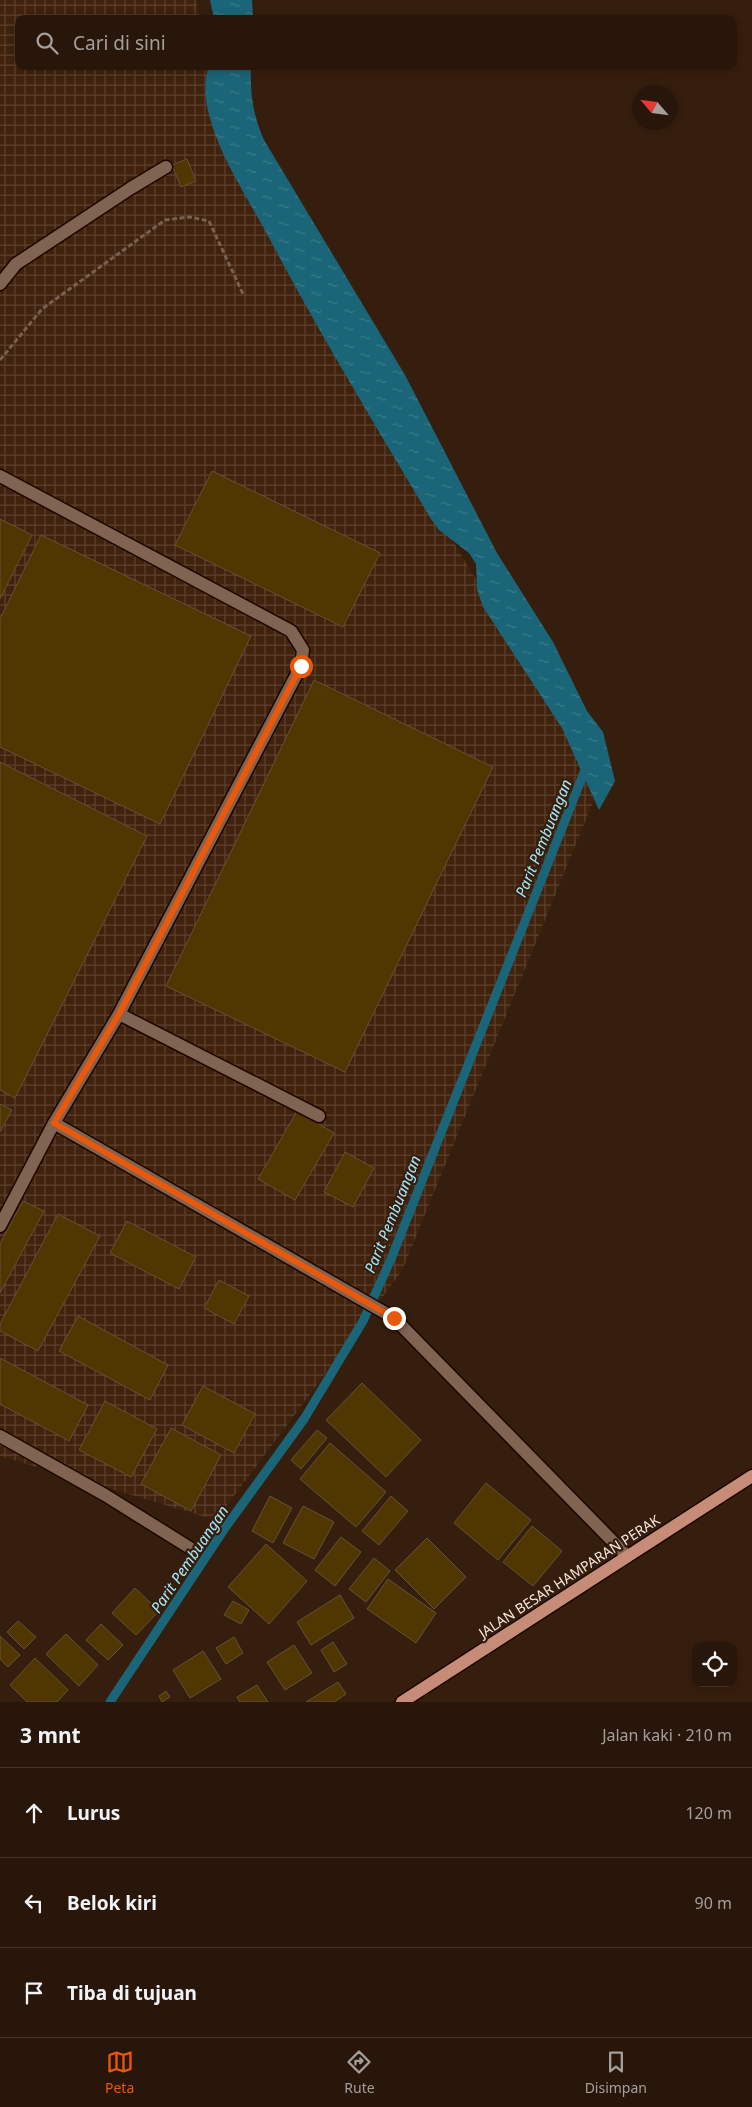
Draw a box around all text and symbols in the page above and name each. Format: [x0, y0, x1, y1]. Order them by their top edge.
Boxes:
search box [15, 15, 737, 70]
icon: search [33, 29, 61, 57]
text: Cari di sini [73, 30, 166, 56]
north arrow [632, 85, 677, 130]
route start [290, 655, 313, 678]
water label: Parit Pembuangan [510, 776, 576, 900]
water label: Parit Pembuangan [359, 1152, 425, 1276]
route end [383, 1307, 406, 1330]
water label: Parit Pembuangan [146, 1501, 232, 1617]
street label: JALAN BESAR HAMPARAN PERAK [473, 1510, 664, 1643]
map controls [692, 1642, 737, 1687]
button: locate [692, 1642, 737, 1687]
text: 3 mnt [20, 1721, 81, 1749]
text: Jalan kaki · 210 m [602, 1724, 732, 1746]
icon: ahead [20, 1799, 48, 1827]
text: Lurus [67, 1800, 120, 1826]
text: 120 m [685, 1802, 732, 1824]
icon: left [20, 1889, 48, 1917]
text: Belok kiri [67, 1890, 157, 1916]
text: 90 m [695, 1892, 732, 1914]
icon: arrive [20, 1979, 48, 2007]
text: Tiba di tujuan [67, 1980, 197, 2006]
tab: Peta [105, 2048, 134, 2097]
tab: Rute [344, 2048, 375, 2097]
tab: Disimpan [585, 2048, 647, 2097]

